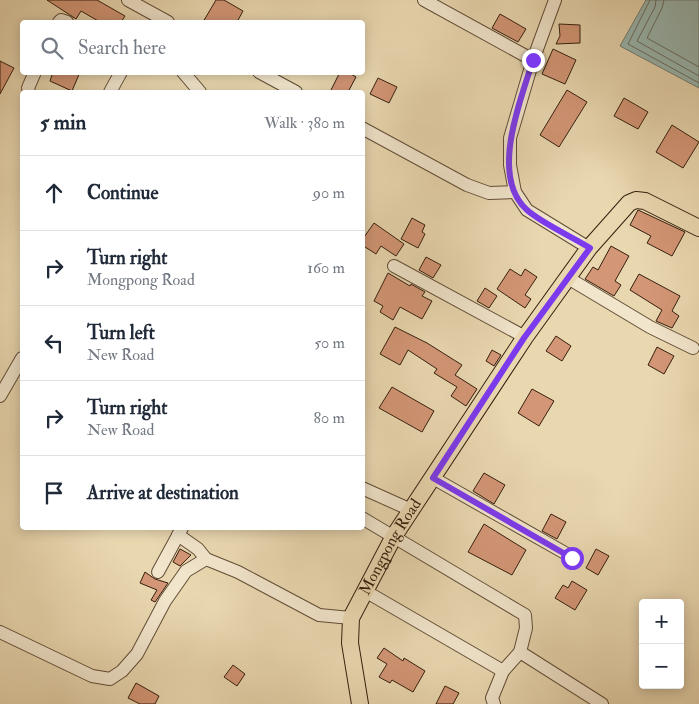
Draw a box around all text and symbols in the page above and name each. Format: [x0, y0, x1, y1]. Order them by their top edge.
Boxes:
search box [20, 20, 365, 75]
icon: search [38, 34, 66, 62]
text: Search here [78, 36, 166, 60]
route end [522, 49, 545, 72]
text: 5 min [40, 109, 86, 136]
text: Walk · 380 m [264, 113, 345, 133]
icon: ahead [40, 179, 68, 207]
text: Continue [87, 181, 158, 205]
text: 90 m [313, 183, 345, 203]
text: Turn right [87, 246, 167, 270]
icon: right [40, 254, 68, 282]
text: 160 m [307, 258, 345, 278]
text: Mongpong Road [87, 270, 195, 290]
text: Turn left [87, 321, 155, 345]
icon: left [40, 329, 68, 357]
text: 50 m [314, 333, 345, 353]
text: New Road [87, 345, 154, 365]
text: Turn right [87, 396, 167, 420]
icon: right [40, 404, 68, 432]
text: 80 m [314, 408, 345, 428]
text: New Road [87, 420, 154, 440]
icon: arrive [40, 479, 68, 507]
text: Arrive at destination [87, 481, 239, 505]
street label: Mongpong Road [355, 495, 426, 599]
route start [561, 547, 584, 570]
map controls [639, 599, 684, 689]
button: + [639, 599, 684, 644]
button: − [639, 644, 684, 689]

